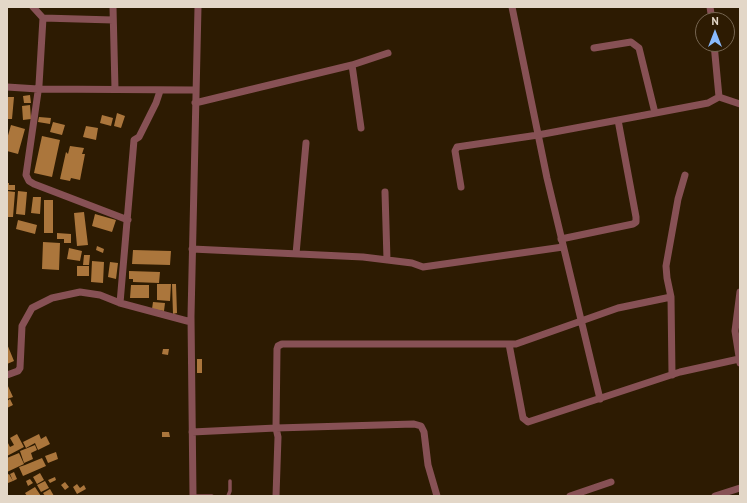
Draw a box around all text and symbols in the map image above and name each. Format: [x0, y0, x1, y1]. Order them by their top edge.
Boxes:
north arrow [695, 12, 735, 52]
text: N [711, 14, 719, 28]

